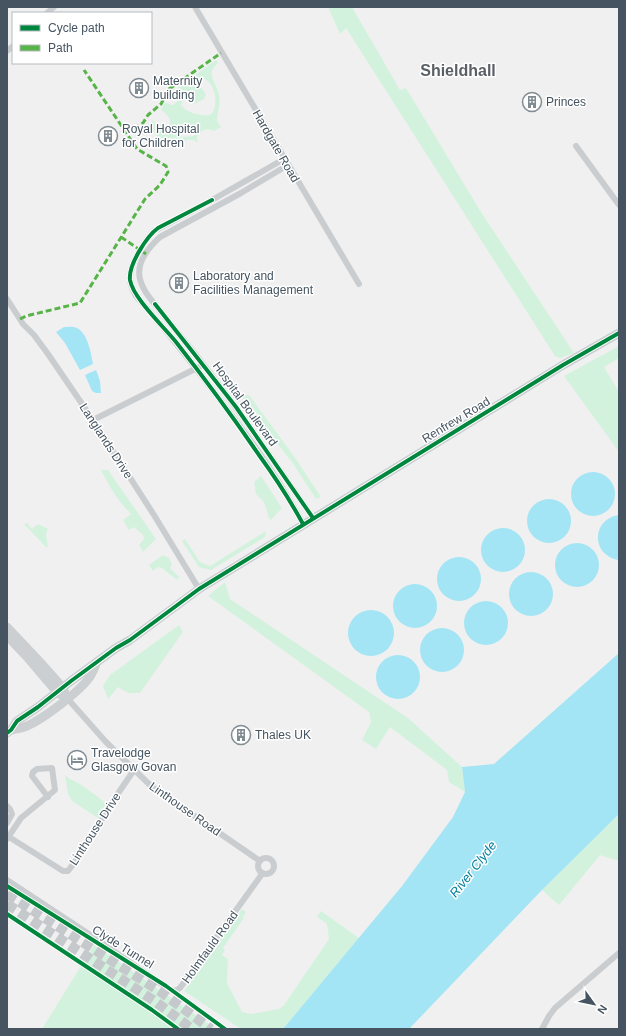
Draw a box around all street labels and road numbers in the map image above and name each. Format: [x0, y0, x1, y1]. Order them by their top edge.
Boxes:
street label: Hardgate Road [250, 107, 302, 185]
street label: Hospital Boulevard [210, 359, 280, 449]
street label: Renfrew Road [420, 394, 492, 446]
street label: Langlands Drive [77, 401, 136, 481]
street label: Linthouse Road [147, 779, 223, 839]
street label: Linthouse Drive [66, 790, 124, 868]
street label: Holmfauld Road [179, 908, 241, 986]
street label: Clyde Tunnel [90, 923, 156, 971]

